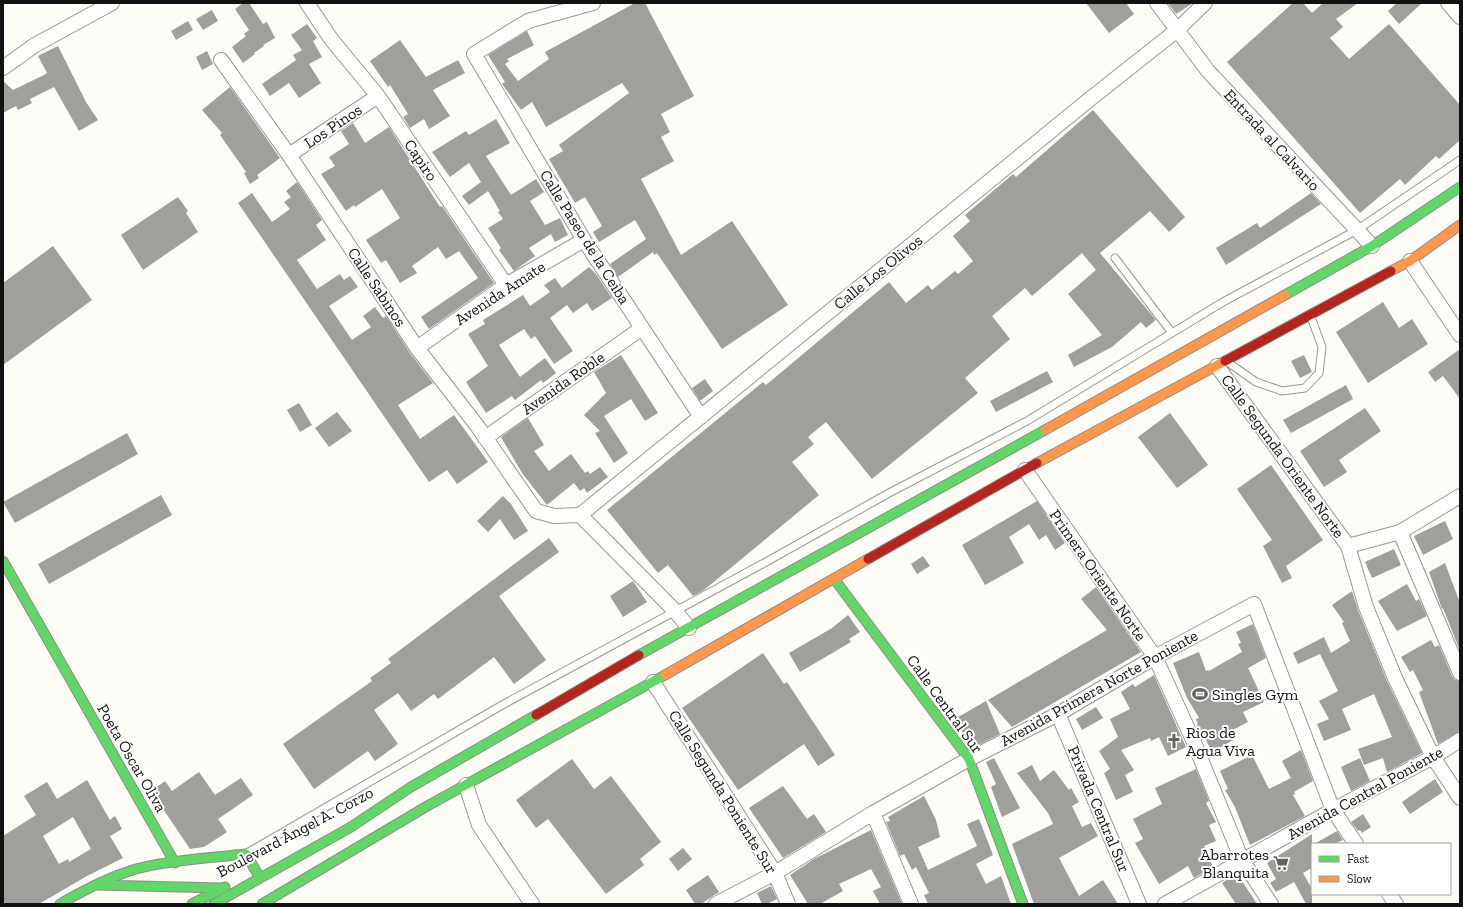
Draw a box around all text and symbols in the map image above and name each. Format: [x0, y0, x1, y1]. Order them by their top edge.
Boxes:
street label: Entrada al Calvario [1220, 85, 1324, 195]
street label: Los Pinos [300, 100, 366, 152]
street label: Capiro [400, 136, 442, 184]
street label: Calle Paseo de la Ceiba [536, 166, 634, 308]
street label: Calle Los Olivos [830, 231, 926, 313]
street label: Calle Sabinos [344, 244, 410, 330]
street label: Avenida Amate [451, 257, 549, 329]
street label: Avenida Roble [518, 347, 608, 419]
street label: Calle Segunda Oriente Norte [1217, 371, 1349, 541]
street label: Primera Oriente Norte [1045, 506, 1151, 644]
street label: Avenida Primera Norte Poniente [997, 626, 1201, 750]
street label: Calle Central Sur [903, 651, 987, 757]
sports icon: Singles Gym [1191, 685, 1209, 703]
place label: Singles Gym [1212, 685, 1299, 704]
street label: Poeta Óscar Oliva [93, 701, 171, 816]
street label: Calle Segunda Poniente Sur [665, 707, 781, 878]
place label: Rios de Agua Viva [1186, 723, 1255, 760]
church icon: Rios de Agua Viva [1165, 732, 1183, 750]
street label: Avenida Central Poniente [1284, 742, 1446, 844]
street label: Privada Central Sur [1064, 743, 1134, 875]
street label: Boulevard Ángel A. Corzo [214, 783, 376, 881]
legend [1311, 843, 1451, 895]
place label: Abarrotes Blanquita [1200, 845, 1269, 882]
text: Fast [1347, 852, 1370, 866]
supermarket icon: Abarrotes Blanquita [1272, 854, 1290, 872]
text: Slow [1347, 872, 1373, 886]

